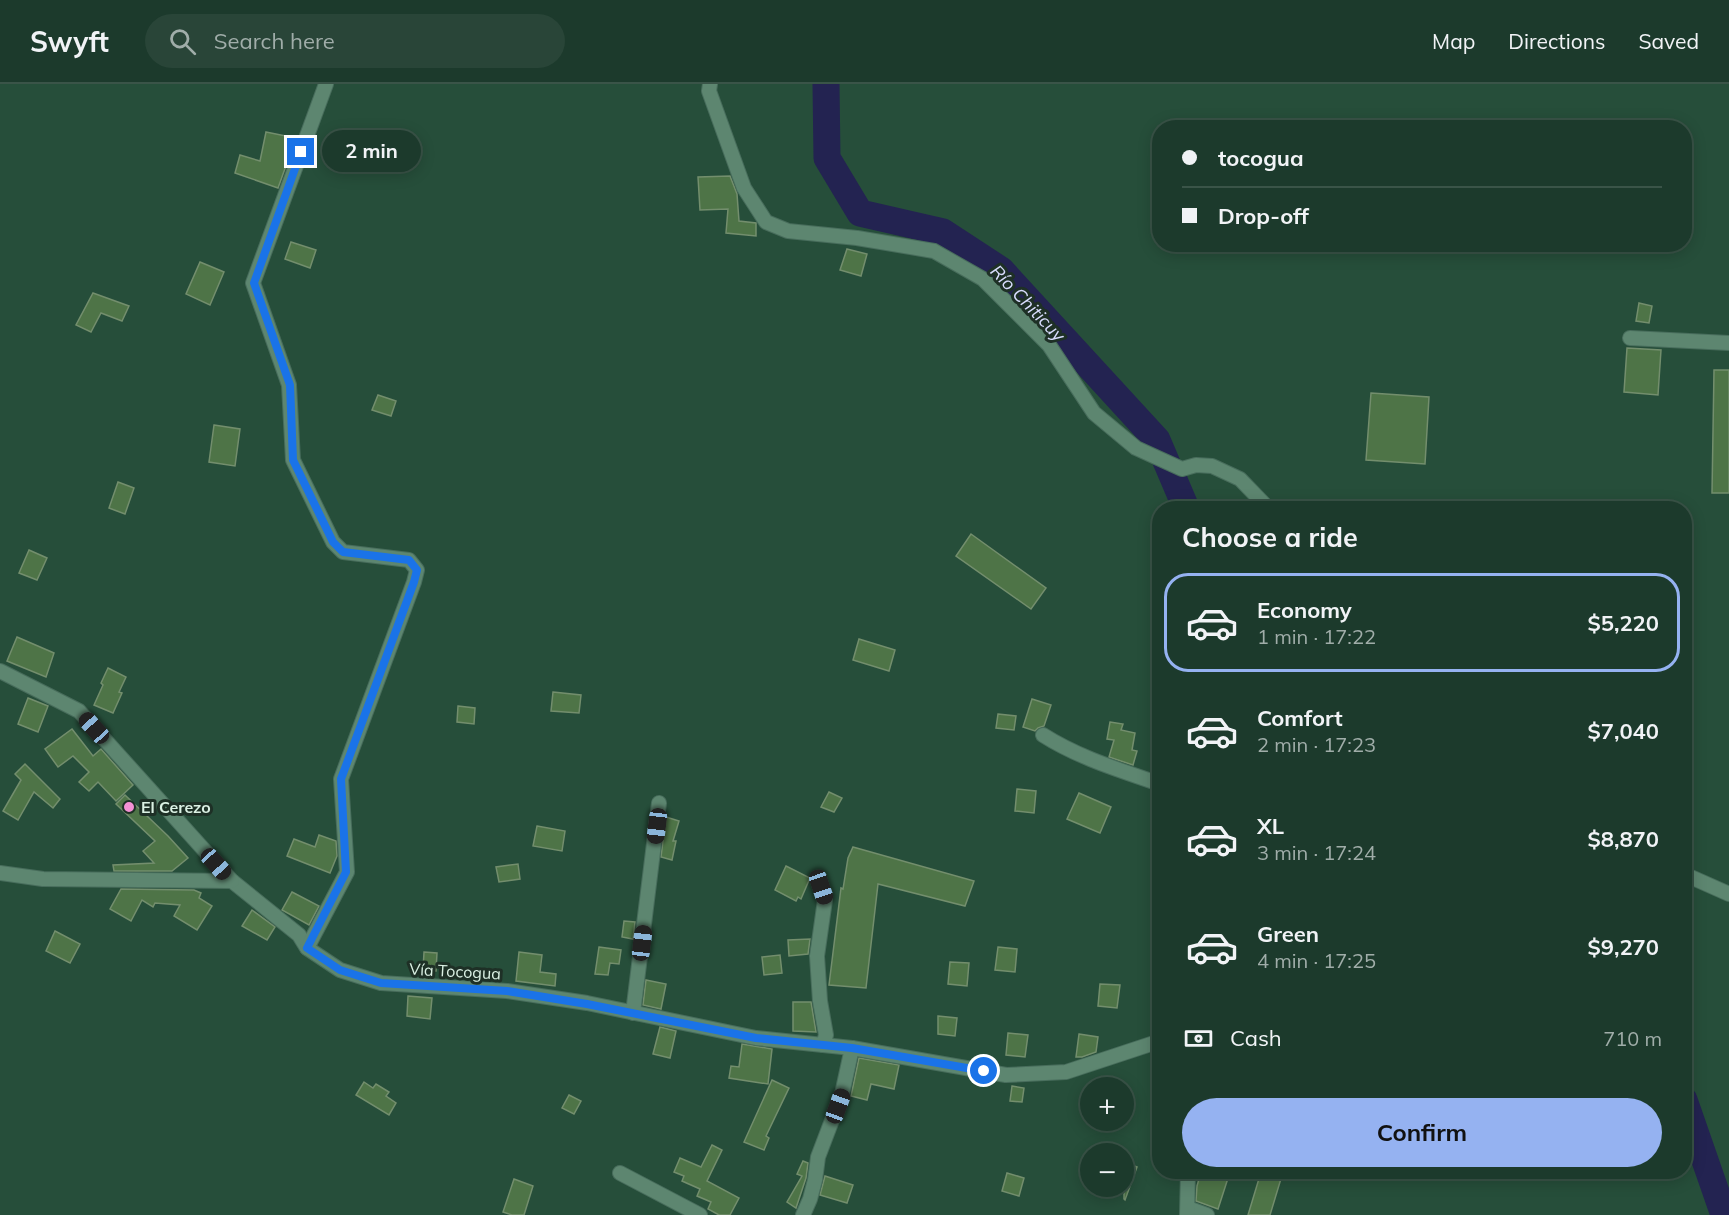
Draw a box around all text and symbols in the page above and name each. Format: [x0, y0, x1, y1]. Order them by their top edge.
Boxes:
search box [145, 14, 565, 68]
text: Swyft [30, 24, 109, 59]
icon: search [166, 25, 199, 58]
text: Search here [214, 27, 335, 55]
text: Map [1432, 28, 1475, 54]
text: Directions [1508, 28, 1605, 54]
text: Saved [1638, 28, 1699, 54]
callout: 2 min [322, 131, 421, 173]
route end [287, 138, 314, 165]
text: 2 min [345, 138, 398, 163]
text: tocogua [1218, 144, 1304, 172]
text: Drop-off [1218, 202, 1309, 230]
water label: Río Chiticuy [986, 260, 1071, 347]
text: Choose a ride [1182, 520, 1358, 554]
icon: car [1185, 596, 1239, 650]
text: Economy [1257, 596, 1352, 624]
text: $5,220 [1588, 609, 1659, 637]
text: 1 min · 17:22 [1257, 624, 1376, 649]
icon: car [1185, 704, 1239, 758]
text: Comfort [1257, 704, 1343, 732]
car [75, 709, 113, 747]
text: $7,040 [1588, 717, 1659, 745]
text: 2 min · 17:23 [1257, 732, 1376, 757]
place label: El Cerezo [141, 797, 211, 817]
marker: El Cerezo [122, 800, 136, 814]
car [646, 807, 668, 845]
icon: car [1185, 812, 1239, 866]
text: XL [1257, 812, 1284, 840]
text: $8,870 [1588, 825, 1659, 853]
text: 3 min · 17:24 [1257, 840, 1376, 865]
car [197, 845, 235, 883]
car [807, 867, 835, 907]
icon: car [1185, 920, 1239, 974]
text: Green [1257, 920, 1319, 948]
car [631, 924, 653, 962]
text: $9,270 [1588, 933, 1659, 961]
text: 4 min · 17:25 [1257, 948, 1376, 973]
street label: Vía Tocogua [409, 959, 501, 983]
icon: cash [1182, 1022, 1215, 1055]
text: Cash [1230, 1024, 1282, 1052]
text: 710 m [1603, 1026, 1662, 1051]
route start [970, 1057, 997, 1084]
map controls [1080, 1077, 1134, 1197]
button: + [1080, 1077, 1134, 1131]
car [823, 1086, 853, 1126]
button: Confirm [1182, 1098, 1662, 1167]
button: − [1080, 1143, 1134, 1197]

